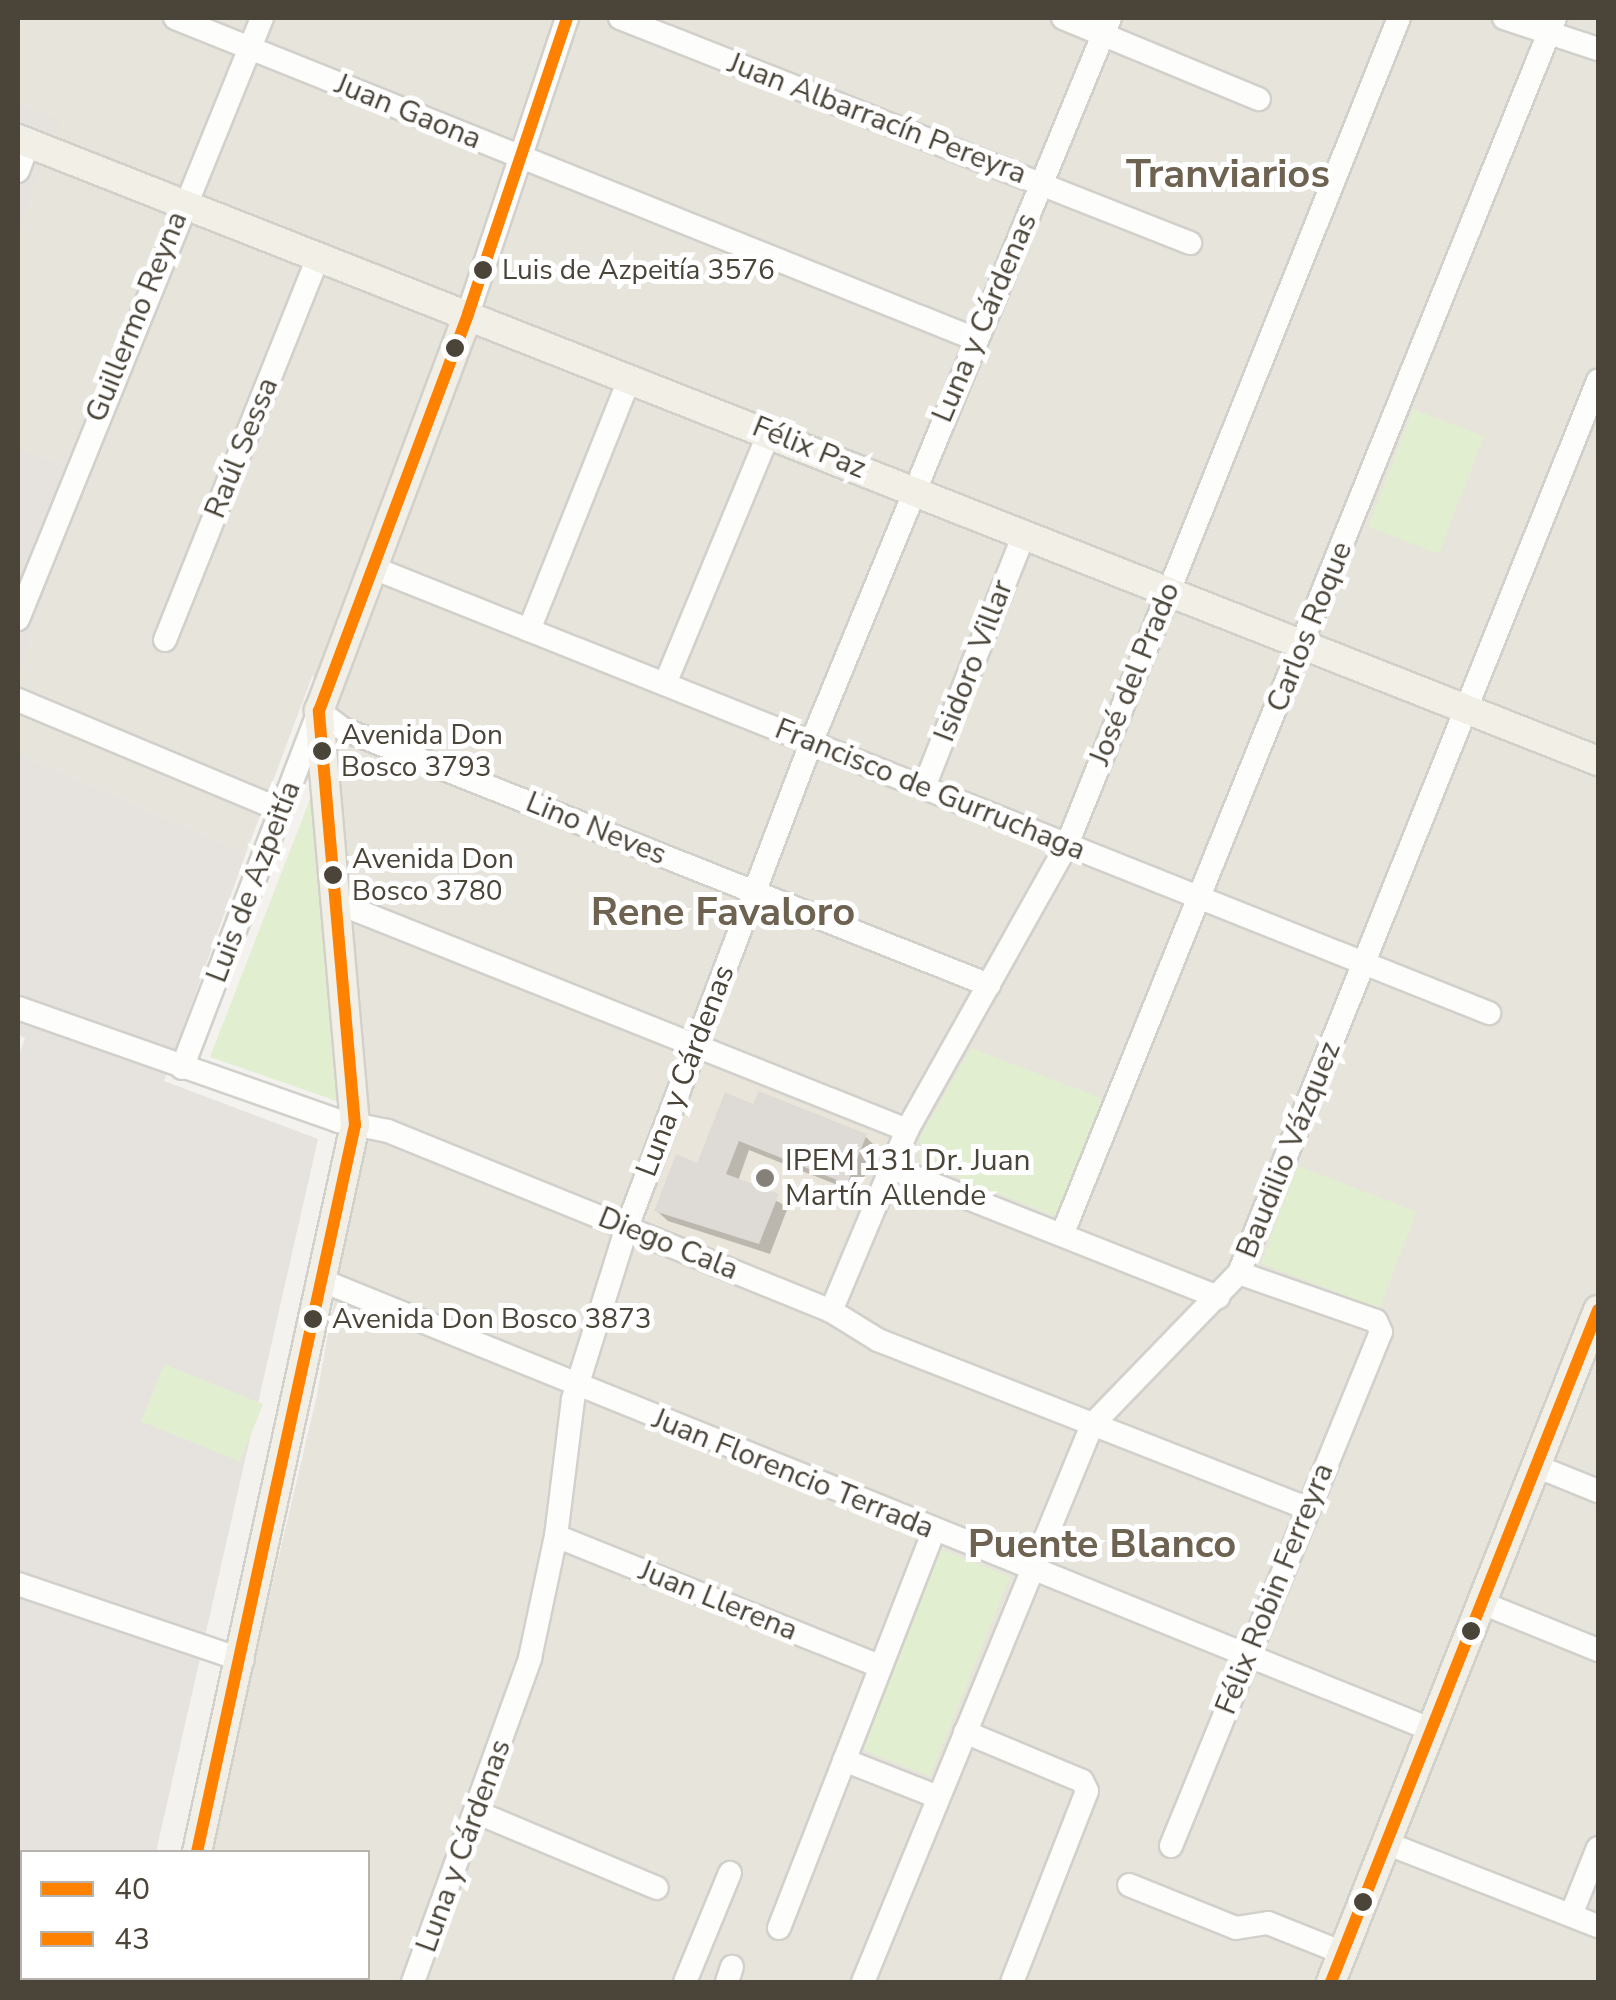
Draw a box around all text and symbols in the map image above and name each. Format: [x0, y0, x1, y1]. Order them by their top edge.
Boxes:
street label: Juan Albarracín Pereyra [723, 45, 1031, 193]
street label: Juan Gaona [330, 66, 486, 158]
district label: Tranviarios [1126, 150, 1330, 198]
street label: Guillermo Reyna [78, 207, 196, 427]
street label: Luna y Cárdenas [925, 208, 1045, 428]
place label: Luis de Azpeitía 3576 [502, 253, 775, 287]
marker: Luis de Azpeitía 3576 [473, 260, 493, 280]
unlabelled marker [445, 338, 465, 358]
street label: Raúl Sessa [197, 372, 287, 524]
street label: Félix Paz [747, 409, 871, 487]
street label: Carlos Roque [1259, 537, 1361, 717]
street label: Isidoro Villar [927, 575, 1021, 747]
street label: José del Prado [1082, 577, 1188, 771]
street label: Francisco de Gurruchaga [770, 711, 1090, 869]
place label: Avenida Don Bosco 3793 [341, 718, 503, 784]
marker: Avenida Don Bosco 3793 [312, 741, 332, 761]
street label: Luis de Azpeitía [199, 776, 309, 988]
street label: Lino Neves [521, 785, 671, 873]
place label: Avenida Don Bosco 3780 [352, 842, 514, 908]
marker: Avenida Don Bosco 3780 [323, 865, 343, 885]
district label: Rene Favaloro [591, 888, 855, 936]
street label: Luna y Cárdenas [629, 960, 743, 1182]
street label: Baudilio Vázquez [1229, 1037, 1349, 1263]
place label: IPEM 131 Dr. Juan Martín Allende [785, 1143, 1031, 1214]
marker: IPEM 131 Dr. Juan Martín Allende [754, 1167, 776, 1189]
street label: Diego Cala [593, 1200, 743, 1288]
place label: Avenida Don Bosco 3873 [332, 1302, 652, 1336]
marker: Avenida Don Bosco 3873 [303, 1309, 323, 1329]
street label: Juan Florencio Terrada [647, 1401, 939, 1547]
street label: Félix Robin Ferreyra [1208, 1458, 1342, 1720]
district label: Puente Blanco [968, 1520, 1236, 1568]
street label: Juan Llerena [634, 1553, 802, 1649]
unlabelled marker [1461, 1621, 1481, 1641]
street label: Luna y Cárdenas [409, 1735, 519, 1957]
legend [20, 1850, 370, 1980]
text: 40 [114, 1869, 150, 1910]
unlabelled marker [1353, 1892, 1373, 1912]
text: 43 [114, 1919, 150, 1960]

